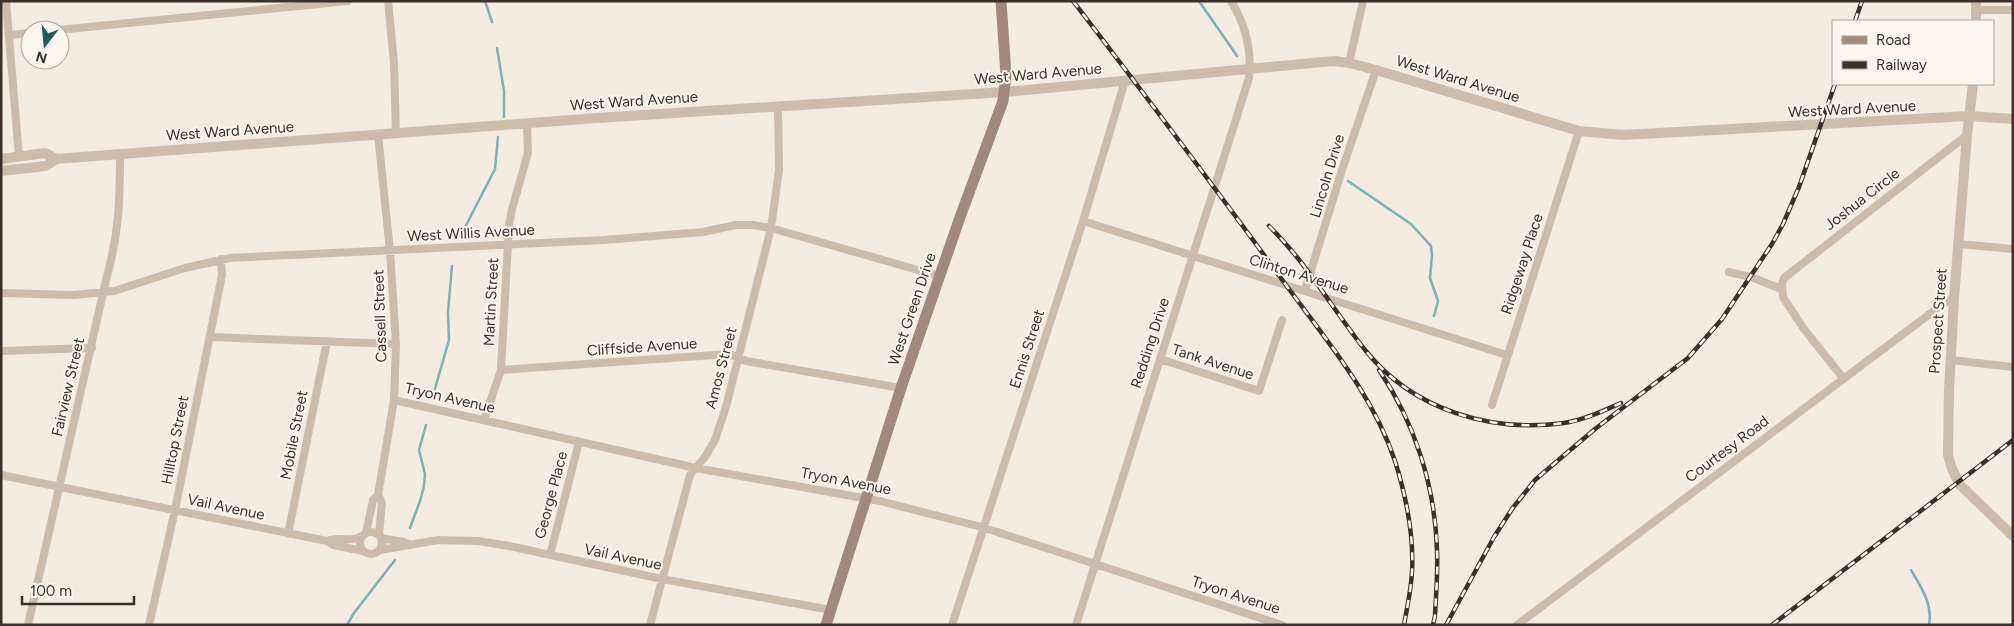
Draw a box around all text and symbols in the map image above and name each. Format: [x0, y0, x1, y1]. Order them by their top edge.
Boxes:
north arrow [20, 20, 70, 70]
legend [1832, 20, 1994, 85]
text: Road [1876, 31, 1911, 49]
text: N [34, 47, 49, 67]
street label: West Ward Avenue [1394, 52, 1522, 106]
text: Railway [1876, 56, 1927, 74]
street label: West Ward Avenue [973, 59, 1103, 89]
street label: West Ward Avenue [569, 88, 699, 114]
street label: West Ward Avenue [1788, 97, 1916, 121]
street label: West Ward Avenue [165, 118, 295, 144]
street label: Lincoln Drive [1306, 132, 1348, 220]
street label: Joshua Circle [1821, 164, 1903, 234]
street label: Ridgeway Place [1497, 211, 1547, 317]
street label: West Willis Avenue [407, 221, 535, 245]
street label: West Green Drive [884, 250, 940, 368]
street label: Clinton Avenue [1247, 250, 1351, 298]
street label: Martin Street [480, 257, 502, 347]
street label: Prospect Street [1925, 267, 1951, 374]
street label: Cassell Street [369, 269, 391, 363]
street label: Redding Drive [1127, 295, 1173, 391]
street label: Ennis Street [1006, 307, 1048, 391]
street label: Amos Street [701, 325, 741, 411]
street label: Cliffside Avenue [586, 334, 698, 360]
street label: Fairview Street [48, 335, 88, 438]
street label: Tank Avenue [1170, 340, 1256, 384]
street label: Tryon Avenue [403, 379, 497, 417]
street label: Mobile Street [276, 388, 312, 481]
street label: Hilltop Street [158, 394, 193, 486]
street label: Courtesy Road [1682, 412, 1772, 486]
street label: George Place [531, 449, 571, 541]
street label: Tryon Avenue [799, 463, 893, 499]
street label: Vail Avenue [186, 490, 266, 524]
street label: Vail Avenue [583, 540, 663, 574]
street label: Tryon Avenue [1190, 572, 1282, 618]
scale bar [22, 574, 135, 606]
text: 100 m [30, 582, 72, 600]

